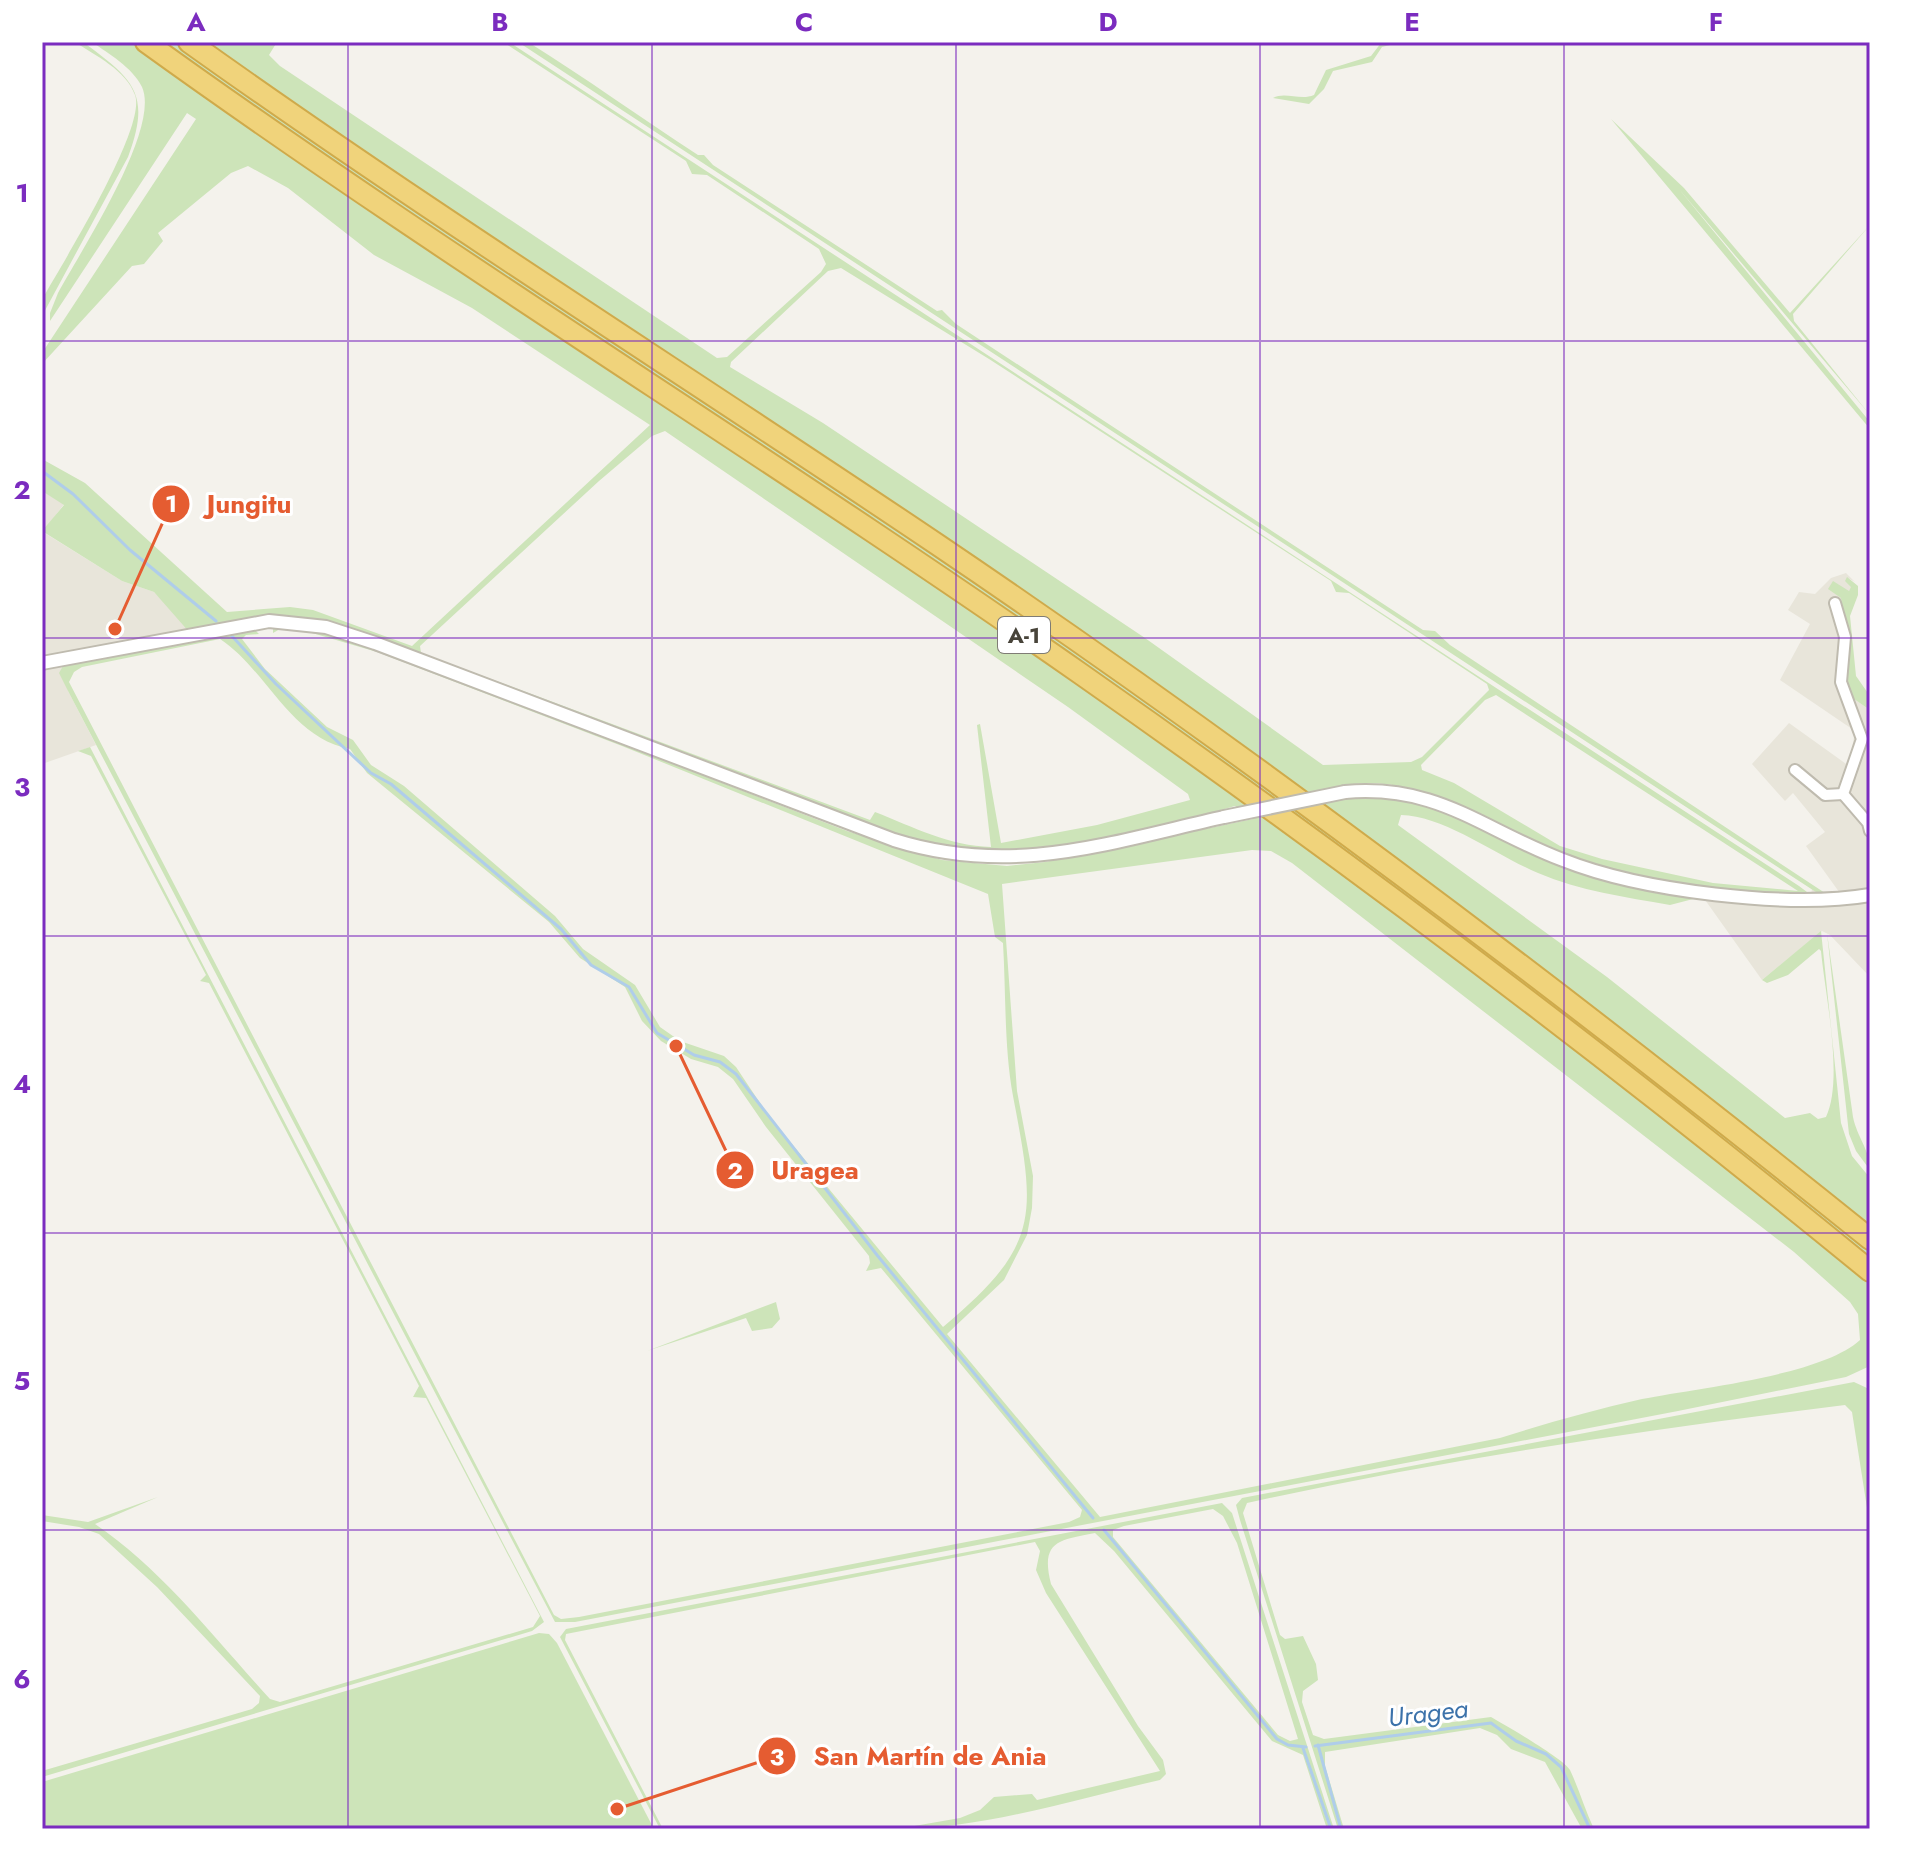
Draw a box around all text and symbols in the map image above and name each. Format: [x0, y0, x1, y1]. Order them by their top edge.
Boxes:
text: A [185, 3, 206, 41]
text: B [491, 3, 509, 41]
text: C [795, 3, 813, 41]
text: D [1098, 3, 1118, 41]
text: E [1404, 3, 1420, 41]
text: F [1709, 3, 1723, 41]
text: 1 [15, 174, 29, 212]
text: 2 [13, 471, 31, 509]
callout: Jungitu [151, 479, 308, 529]
text: Jungitu [202, 485, 291, 523]
text: 1 [165, 486, 177, 521]
road number: A-1 [998, 617, 1050, 653]
text: 3 [14, 768, 30, 806]
text: 4 [13, 1065, 31, 1103]
callout: Uragea [715, 1145, 875, 1195]
text: Uragea [771, 1151, 859, 1189]
text: 2 [727, 1153, 743, 1188]
text: 5 [14, 1362, 30, 1400]
text: 6 [13, 1660, 31, 1698]
water label: Uragea [1386, 1689, 1471, 1737]
callout: San Martín de Ania [757, 1731, 1062, 1781]
text: San Martín de Ania [813, 1737, 1047, 1775]
text: 3 [770, 1739, 785, 1774]

